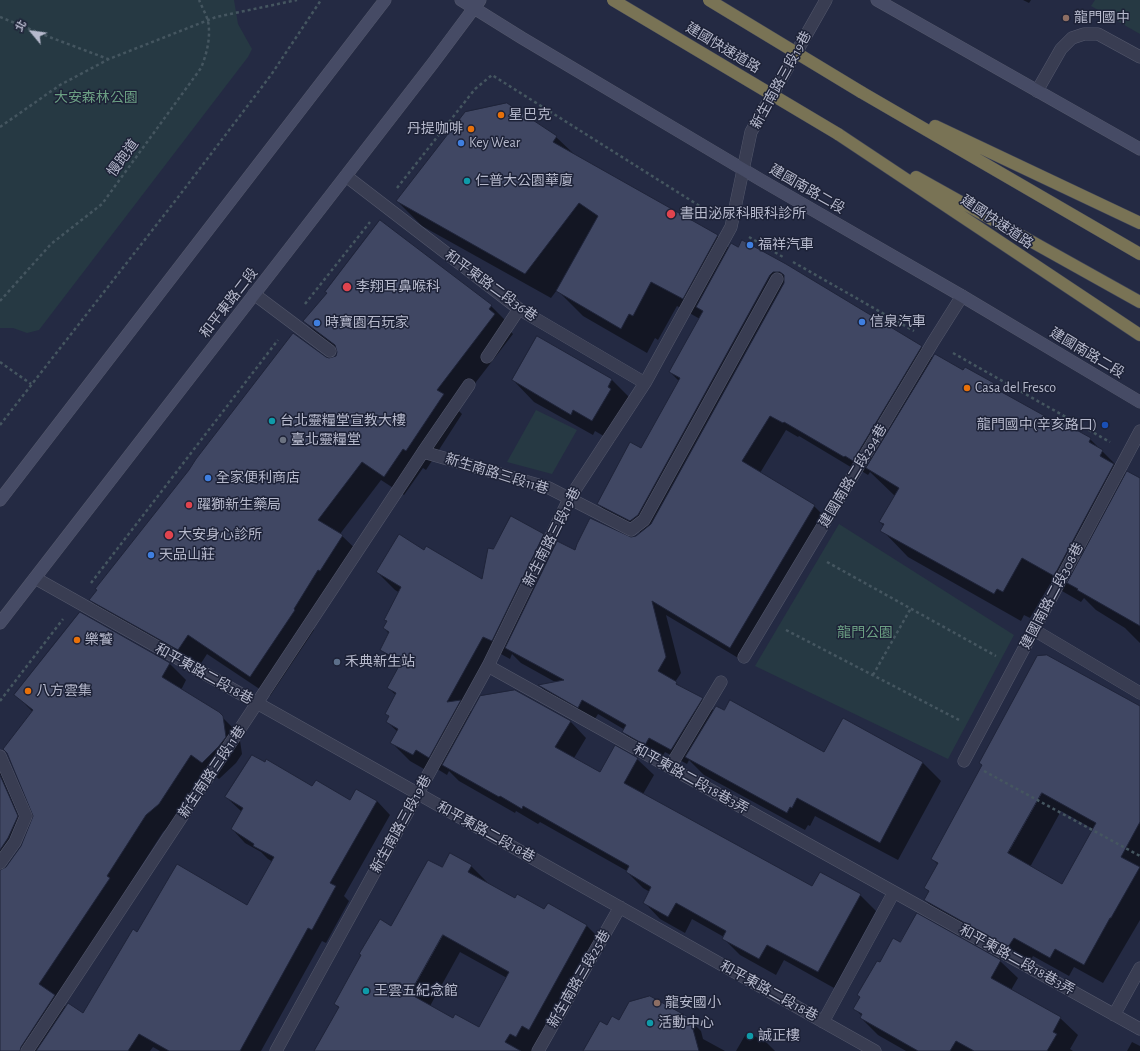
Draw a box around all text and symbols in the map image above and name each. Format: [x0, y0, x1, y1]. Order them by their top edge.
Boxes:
place label: 龍門國中 [1074, 10, 1130, 26]
north arrow [12, 12, 52, 52]
marker: 龍門國中 [1061, 13, 1071, 23]
text: 北 [14, 18, 29, 33]
street label: 建國快速道路 [683, 19, 763, 77]
street label: 新生南路三段19巷 [747, 28, 815, 132]
park label: 大安森林公園 [54, 90, 138, 106]
place label: 星巴克 [509, 107, 551, 123]
marker: 星巴克 [496, 110, 506, 120]
place label: 丹提咖啡 [407, 121, 463, 137]
marker: 丹提咖啡 [466, 124, 476, 134]
place label: Key Wear [469, 135, 520, 151]
street label: 慢跑道 [104, 136, 142, 180]
marker: Key Wear [456, 138, 466, 148]
street label: 建國南路二段 [766, 161, 848, 217]
place label: 仁普大公園華廈 [475, 173, 573, 189]
marker: 仁普大公園華廈 [462, 176, 472, 186]
street label: 建國快速道路 [957, 192, 1037, 252]
place label: 書田泌尿科眼科診所 [680, 206, 806, 222]
marker: 書田泌尿科眼科診所 [665, 208, 677, 220]
place label: 福祥汽車 [758, 237, 814, 253]
marker: 福祥汽車 [745, 240, 755, 250]
street label: 和平東路二段36巷 [441, 247, 541, 325]
street label: 和平東路二段 [197, 265, 261, 341]
place label: 李翔耳鼻喉科 [356, 279, 440, 295]
marker: 李翔耳鼻喉科 [341, 281, 353, 293]
place label: 信泉汽車 [870, 314, 926, 330]
place label: 時寶園石玩家 [325, 315, 409, 331]
marker: 信泉汽車 [857, 317, 867, 327]
marker: 時寶園石玩家 [312, 318, 322, 328]
street label: 建國南路二段 [1047, 324, 1127, 382]
place label: Casa del Fresco [975, 380, 1056, 396]
marker: Casa del Fresco [962, 383, 972, 393]
place label: 台北靈糧堂宣教大樓 [280, 413, 406, 429]
marker: 台北靈糧堂宣教大樓 [267, 416, 277, 426]
place label: 龍門國中(辛亥路口) [977, 417, 1097, 433]
marker: 龍門國中(辛亥路口) [1100, 420, 1110, 430]
street label: 建國南路二段294巷 [815, 421, 891, 531]
place label: 臺北靈糧堂 [291, 432, 361, 448]
marker: 臺北靈糧堂 [278, 435, 288, 445]
street label: 新生南路三段11巷 [443, 450, 551, 498]
place label: 全家便利商店 [216, 470, 300, 486]
marker: 全家便利商店 [203, 473, 213, 483]
street label: 新生南路三段19巷 [520, 484, 584, 590]
place label: 躍獅新生藥局 [197, 497, 281, 513]
marker: 躍獅新生藥局 [184, 500, 194, 510]
place label: 大安身心診所 [178, 527, 262, 543]
marker: 大安身心診所 [163, 529, 175, 541]
street label: 建國南路二段308巷 [1017, 540, 1087, 652]
place label: 天品山莊 [159, 547, 215, 563]
marker: 天品山莊 [146, 550, 156, 560]
park label: 龍門公園 [837, 625, 893, 641]
place label: 樂饕 [85, 632, 113, 648]
marker: 樂饕 [72, 635, 82, 645]
street label: 和平東路二段18巷 [152, 640, 256, 708]
place label: 禾典新生站 [345, 654, 415, 670]
marker: 禾典新生站 [332, 657, 342, 667]
place label: 八方雲集 [36, 683, 92, 699]
marker: 八方雲集 [23, 686, 33, 696]
street label: 新生南路三段11巷 [175, 723, 249, 821]
street label: 和平東路二段18巷3弄 [630, 740, 752, 818]
street label: 新生南路三段19巷 [367, 772, 435, 876]
street label: 和平東路二段18巷 [434, 798, 538, 866]
street label: 和平東路二段18巷3弄 [956, 921, 1078, 999]
street label: 新生南路三段25巷 [544, 927, 614, 1031]
street label: 和平東路二段18巷 [717, 957, 821, 1025]
place label: 王雲五紀念館 [374, 983, 458, 999]
marker: 王雲五紀念館 [361, 986, 371, 996]
place label: 龍安國小 [665, 995, 721, 1011]
marker: 龍安國小 [652, 998, 662, 1008]
place label: 活動中心 [658, 1015, 714, 1031]
marker: 活動中心 [645, 1018, 655, 1028]
place label: 誠正樓 [758, 1028, 800, 1044]
marker: 誠正樓 [745, 1031, 755, 1041]

